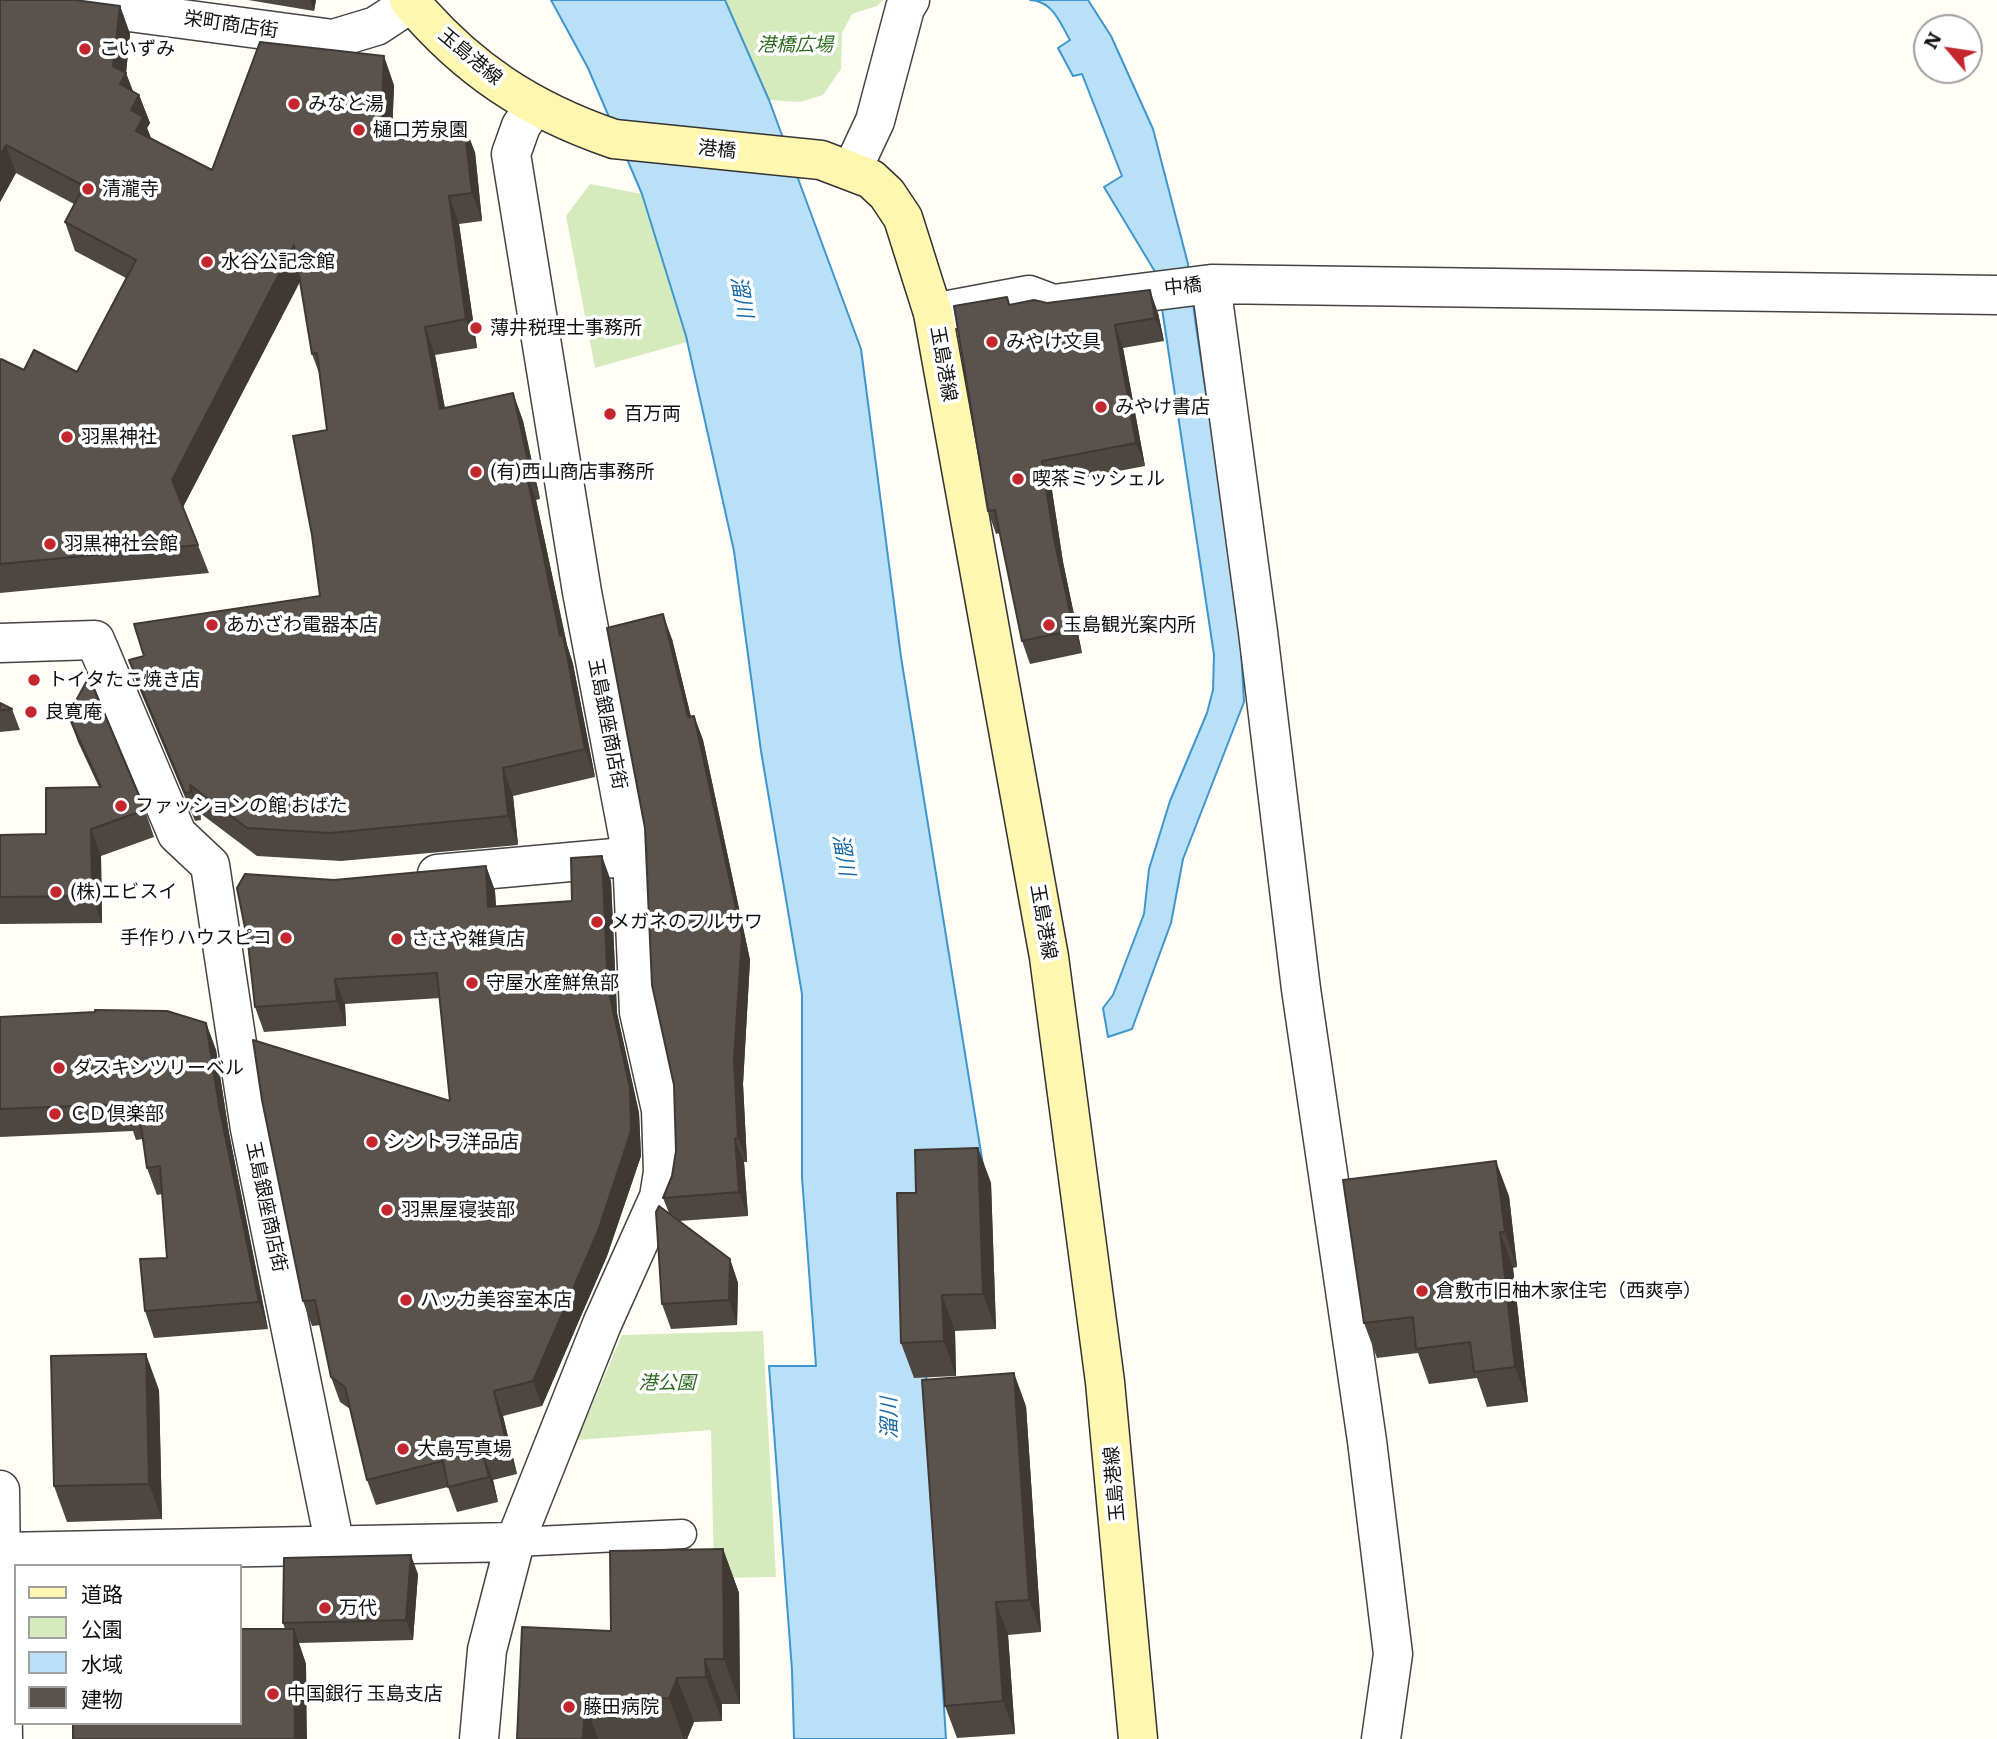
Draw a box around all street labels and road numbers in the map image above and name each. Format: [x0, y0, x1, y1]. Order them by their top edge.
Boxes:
street label: 栄町商店街 [182, 7, 280, 43]
street label: 玉島港線 [434, 24, 506, 90]
street label: 港橋 [697, 137, 737, 163]
street label: 中橋 [1163, 274, 1203, 300]
street label: 玉島港線 [925, 325, 961, 403]
street label: 玉島銀座商店街 [583, 657, 631, 791]
street label: 玉島港線 [1025, 883, 1061, 961]
street label: 玉島銀座商店街 [241, 1140, 291, 1274]
street label: 玉島港線 [1100, 1445, 1130, 1523]

